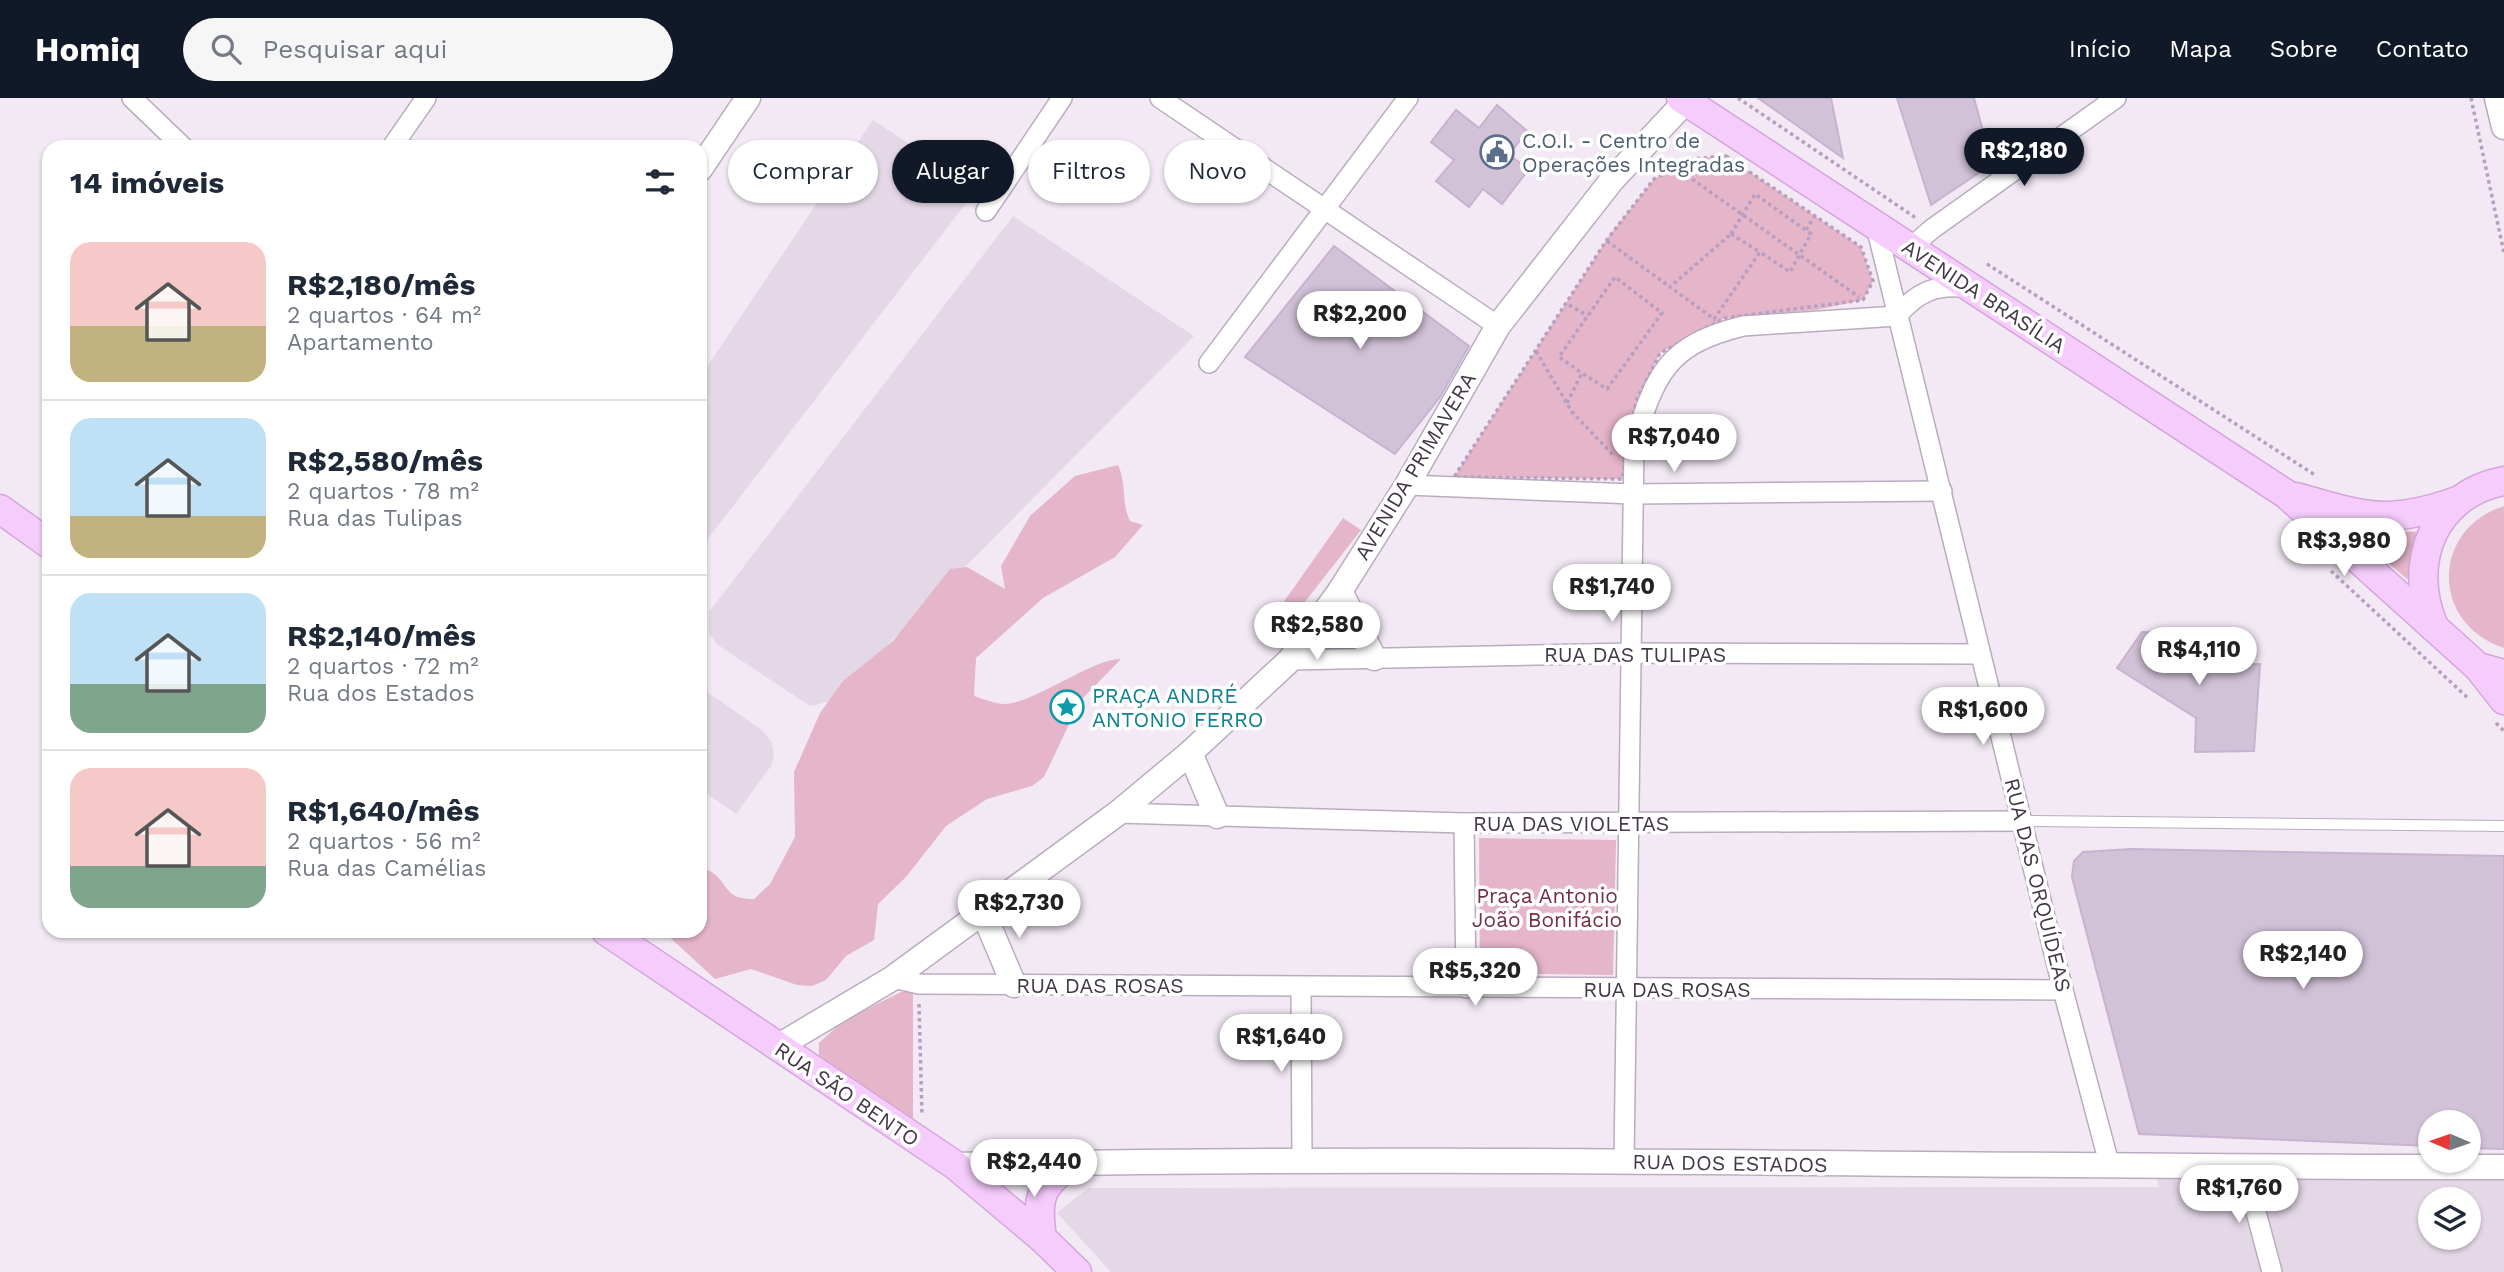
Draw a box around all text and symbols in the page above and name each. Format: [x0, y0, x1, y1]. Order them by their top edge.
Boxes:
search box [183, 18, 673, 81]
text: Homiq [35, 30, 141, 69]
icon: search [207, 30, 245, 68]
text: Pesquisar aqui [263, 34, 447, 64]
text: Início [2069, 35, 2131, 63]
text: Mapa [2169, 35, 2232, 63]
text: Sobre [2270, 35, 2338, 63]
text: Contato [2376, 35, 2469, 63]
place label: C.O.I. - Centro de Operações Integradas [1522, 128, 1745, 177]
pin: R$2,180 [1959, 129, 2089, 188]
public building icon: C.O.I. - Centro de Operações Integradas [1478, 133, 1516, 171]
text: R$2,180 [1980, 137, 2068, 164]
chip: Comprar [728, 140, 878, 203]
chip: Alugar [892, 140, 1014, 203]
chip: Filtros [1028, 140, 1150, 203]
chip: Novo [1164, 140, 1271, 203]
icon: filters [641, 163, 679, 201]
text: 14 imóveis [70, 165, 224, 200]
street label: AVENIDA BRASÍLIA [1898, 234, 2071, 358]
text: R$2,180/mês [287, 267, 475, 302]
icon: home [126, 270, 210, 354]
pin: R$2,200 [1295, 292, 1425, 351]
text: R$2,200 [1313, 300, 1407, 327]
text: 2 quartos · 64 m² [287, 302, 481, 329]
text: Apartamento [287, 329, 434, 356]
street label: AVENIDA PRIMAVERA [1349, 368, 1481, 564]
pin: R$7,040 [1609, 414, 1739, 474]
text: R$7,040 [1628, 423, 1720, 450]
text: R$2,580/mês [287, 443, 483, 478]
icon: home [126, 446, 210, 530]
text: 2 quartos · 78 m² [287, 478, 479, 505]
text: Rua das Tulipas [287, 505, 463, 532]
pin: R$3,980 [2279, 518, 2409, 578]
text: R$3,980 [2297, 527, 2391, 554]
pin: R$1,740 [1547, 564, 1677, 624]
text: R$1,740 [1569, 573, 1655, 600]
pin: R$2,580 [1252, 602, 1382, 662]
text: R$2,580 [1270, 611, 1364, 638]
text: R$2,140/mês [287, 618, 476, 653]
icon: home [126, 621, 210, 705]
pin: R$4,110 [2134, 628, 2264, 687]
text: R$4,110 [2157, 636, 2241, 663]
street label: RUA DAS TULIPAS [1544, 642, 1726, 667]
text: 2 quartos · 72 m² [287, 653, 479, 680]
text: Rua dos Estados [287, 680, 475, 707]
place label: PRAÇA ANDRÉ ANTONIO FERRO [1092, 683, 1263, 732]
place icon: PRAÇA ANDRÉ ANTONIO FERRO [1048, 688, 1086, 726]
pin: R$1,600 [1918, 688, 2048, 747]
text: R$1,600 [1938, 696, 2028, 723]
street label: RUA DAS ORQUÍDEAS [1999, 775, 2077, 995]
text: R$1,640/mês [287, 793, 479, 828]
icon: home [126, 796, 210, 880]
street label: RUA DAS VIOLETAS [1473, 811, 1669, 836]
text: 2 quartos · 56 m² [287, 828, 481, 855]
text: Rua das Camélias [287, 855, 486, 882]
pin: R$2,730 [954, 880, 1084, 940]
park label: Praça Antonio João Bonifácio [1472, 883, 1622, 932]
text: R$2,730 [974, 889, 1064, 916]
pin: R$2,140 [2238, 932, 2368, 991]
text: R$2,140 [2259, 940, 2347, 967]
pin: R$5,320 [1410, 948, 1540, 1008]
text: R$5,320 [1429, 957, 1521, 984]
street label: RUA DAS ROSAS [1016, 973, 1184, 998]
street label: RUA DAS ROSAS [1583, 977, 1751, 1002]
pin: R$1,640 [1216, 1014, 1346, 1074]
text: R$1,640 [1236, 1023, 1326, 1050]
street label: RUA SÃO BENTO [770, 1037, 924, 1151]
north arrow [2418, 1110, 2482, 1172]
map controls [2418, 1110, 2481, 1250]
pin: R$2,440 [969, 1140, 1099, 1199]
text: R$2,440 [986, 1148, 1082, 1175]
street label: RUA DOS ESTADOS [1632, 1149, 1828, 1177]
pin: R$1,760 [2174, 1166, 2304, 1225]
text: R$1,760 [2196, 1174, 2282, 1201]
button: layers [2418, 1187, 2481, 1250]

